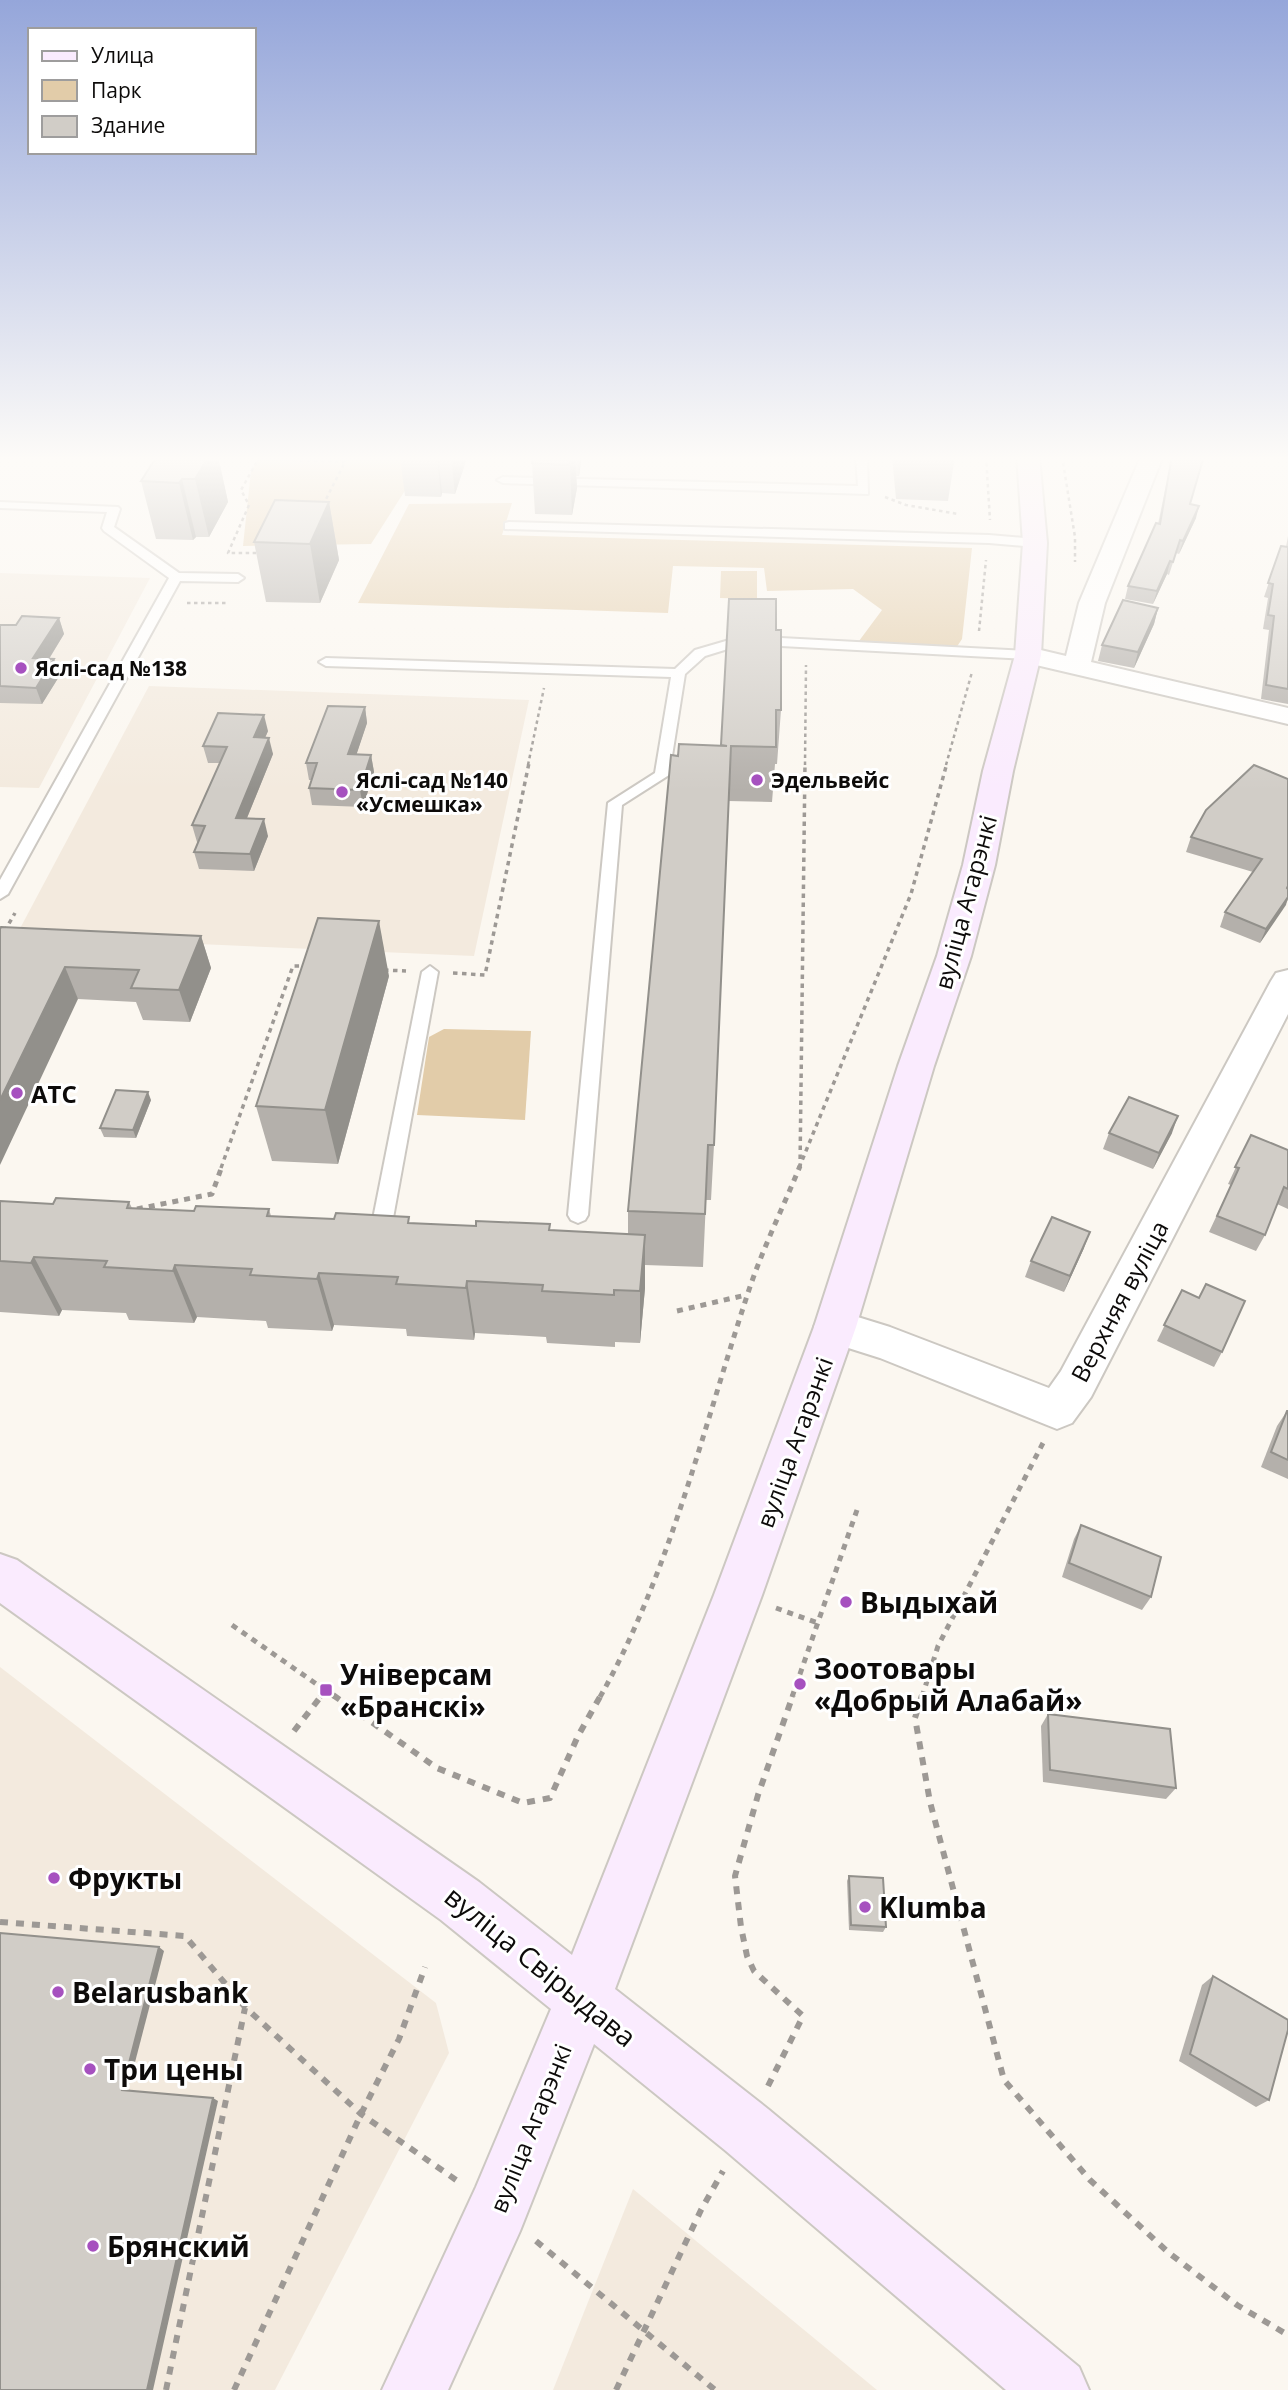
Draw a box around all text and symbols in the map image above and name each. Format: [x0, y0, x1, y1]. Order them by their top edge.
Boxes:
legend [28, 28, 256, 154]
text: Улица [91, 41, 154, 69]
text: Парк [91, 76, 142, 104]
text: Здание [91, 111, 165, 139]
place label: Яслі-сад №138 [34, 654, 187, 682]
marker: Яслі-сад №138 [13, 660, 29, 676]
place label: Яслі-сад №140 «Усмешка» [355, 766, 508, 818]
place label: Эдельвейс [771, 766, 889, 794]
marker: Эдельвейс [749, 772, 765, 788]
marker: Яслі-сад №140 «Усмешка» [334, 784, 350, 800]
street label: вуліца Агарэнкі [926, 811, 1004, 993]
place label: АТС [31, 1077, 77, 1110]
marker: АТС [9, 1085, 25, 1101]
street label: Верхняя вуліца [1063, 1215, 1175, 1387]
street label: вуліца Агарэнкі [748, 1352, 840, 1532]
place label: Выдыхай [860, 1583, 998, 1621]
marker: Выдыхай [838, 1594, 854, 1610]
place label: Зоотовары «Добрый Алабай» [814, 1649, 1082, 1719]
place label: Універсам «Бранскі» [340, 1655, 492, 1725]
marker: Зоотовары «Добрый Алабай» [792, 1676, 808, 1692]
marker: Універсам «Бранскі» [318, 1682, 334, 1698]
place label: Фрукты [68, 1859, 182, 1897]
marker: Фрукты [46, 1870, 62, 1886]
street label: вуліца Свірыдава [437, 1877, 645, 2055]
place label: Klumba [879, 1888, 987, 1926]
marker: Klumba [857, 1899, 873, 1915]
place label: Belarusbank [72, 1973, 249, 2011]
marker: Belarusbank [50, 1984, 66, 2000]
street label: вуліца Агарэнкі [481, 2039, 579, 2217]
place label: Три цены [104, 2050, 244, 2088]
marker: Три цены [82, 2061, 98, 2077]
place label: Брянский [107, 2227, 250, 2265]
marker: Брянский [85, 2238, 101, 2254]

